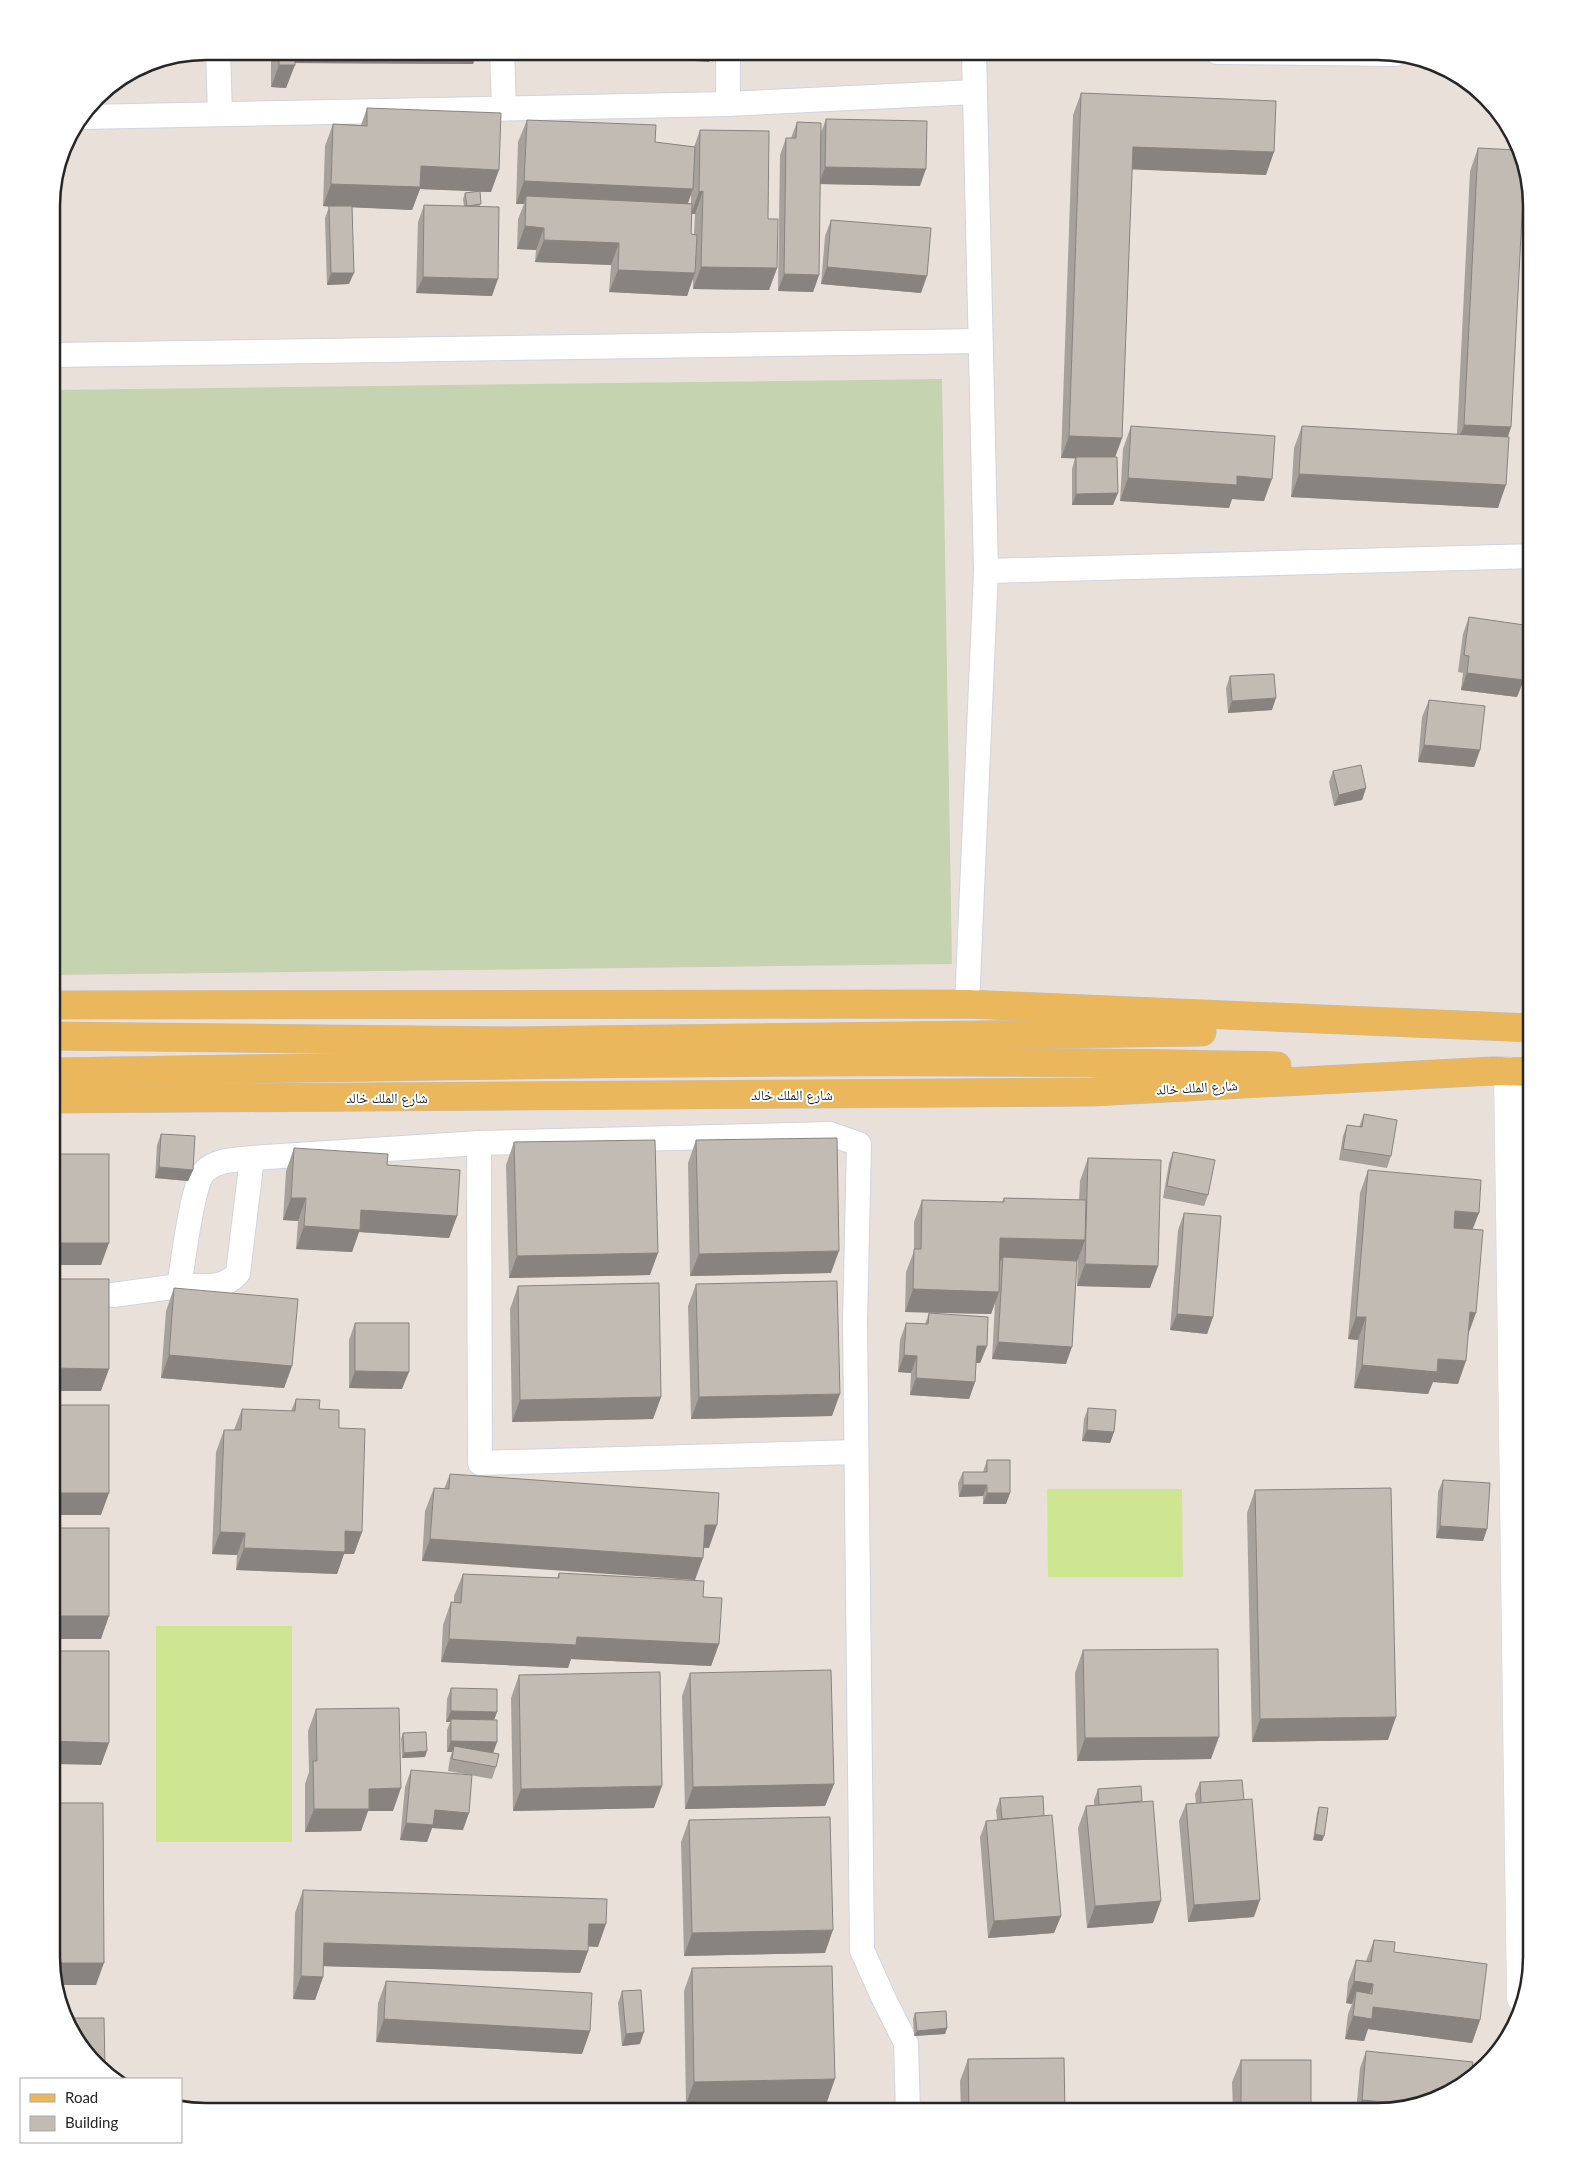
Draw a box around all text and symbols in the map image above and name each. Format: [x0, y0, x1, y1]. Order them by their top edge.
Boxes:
street label: شارع الملك خالد [1156, 1076, 1238, 1100]
street label: شارع الملك خالد [751, 1086, 833, 1105]
street label: شارع الملك خالد [346, 1089, 428, 1108]
legend [20, 2078, 182, 2143]
text: Road [65, 2088, 98, 2106]
text: Building [65, 2113, 118, 2131]

